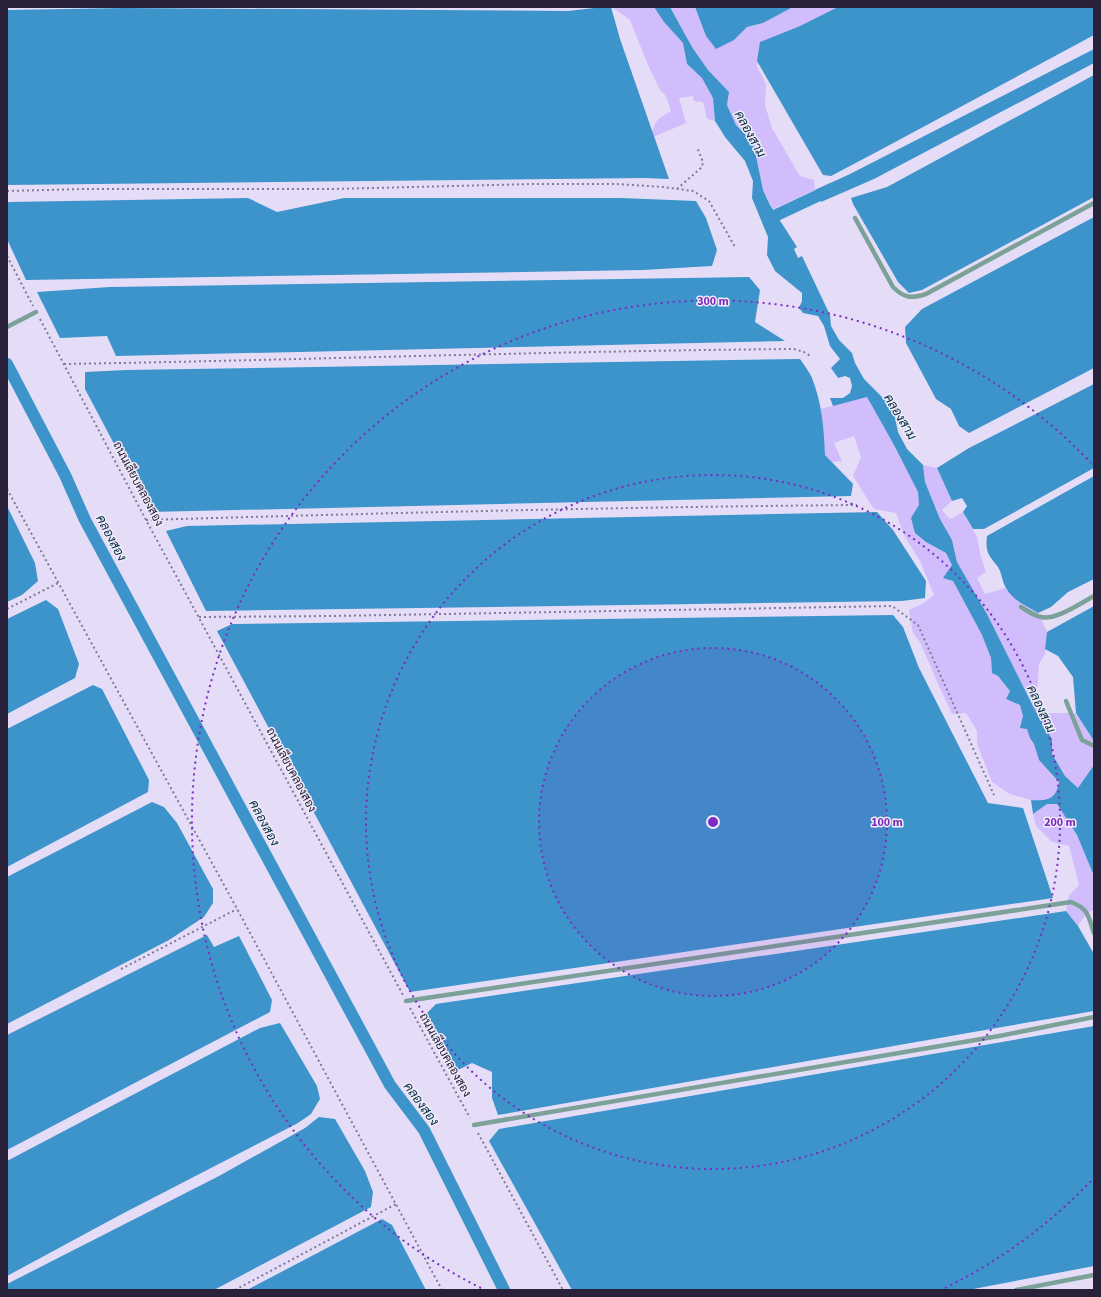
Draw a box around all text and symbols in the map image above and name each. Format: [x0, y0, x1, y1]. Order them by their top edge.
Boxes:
water label: คลองสาม [730, 107, 770, 161]
text: 300 m [697, 293, 729, 310]
water label: คลองสาม [879, 391, 921, 443]
street label: ถนนเลียบคลองสอง [109, 439, 167, 529]
water label: คลองสอง [91, 512, 131, 564]
water label: คลองสาม [1022, 682, 1060, 736]
street label: ถนนเลียบคลองสอง [262, 725, 320, 815]
water label: คลองสอง [244, 797, 284, 849]
text: 100 m [871, 814, 903, 831]
text: 200 m [1044, 814, 1076, 831]
centre of rings [706, 815, 720, 829]
street label: ถนนเลียบคลองสอง [415, 1010, 475, 1100]
water label: คลองสอง [399, 1078, 443, 1130]

